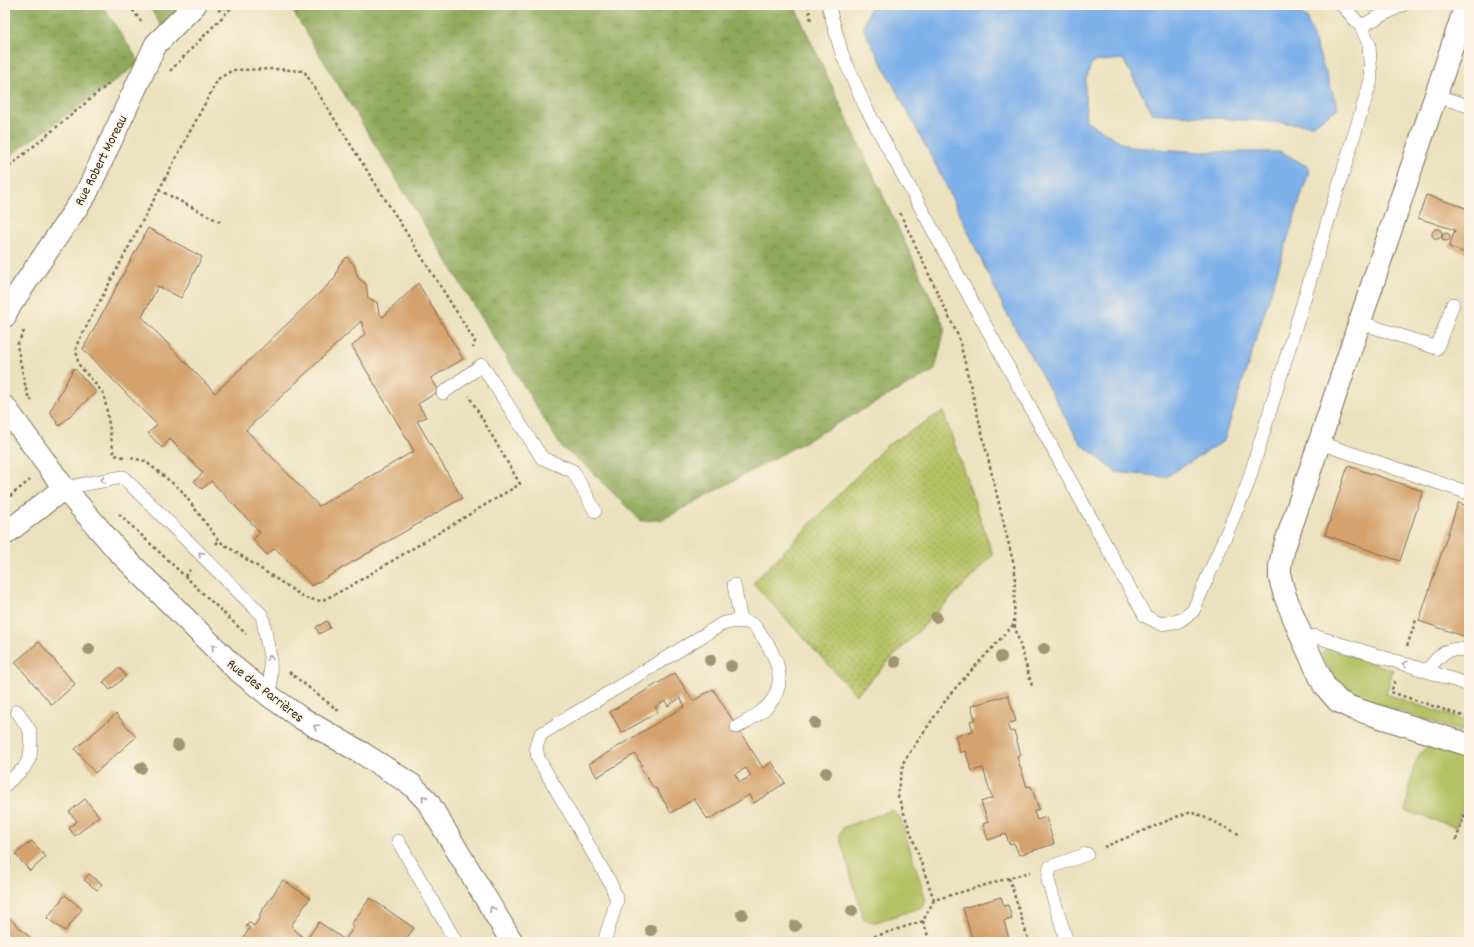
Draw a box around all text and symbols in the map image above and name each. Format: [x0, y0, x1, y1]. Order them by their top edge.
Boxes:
street label: Rue Robert Moreau [70, 112, 133, 210]
one-way arrow [100, 475, 106, 484]
one-way arrow [198, 551, 206, 559]
one-way arrow [211, 644, 219, 652]
street label: Rue des Parrières [222, 655, 308, 728]
one-way arrow [265, 655, 274, 661]
one-way arrow [1402, 660, 1409, 669]
one-way arrow [313, 724, 320, 731]
one-way arrow [421, 795, 428, 803]
one-way arrow [489, 906, 496, 913]

